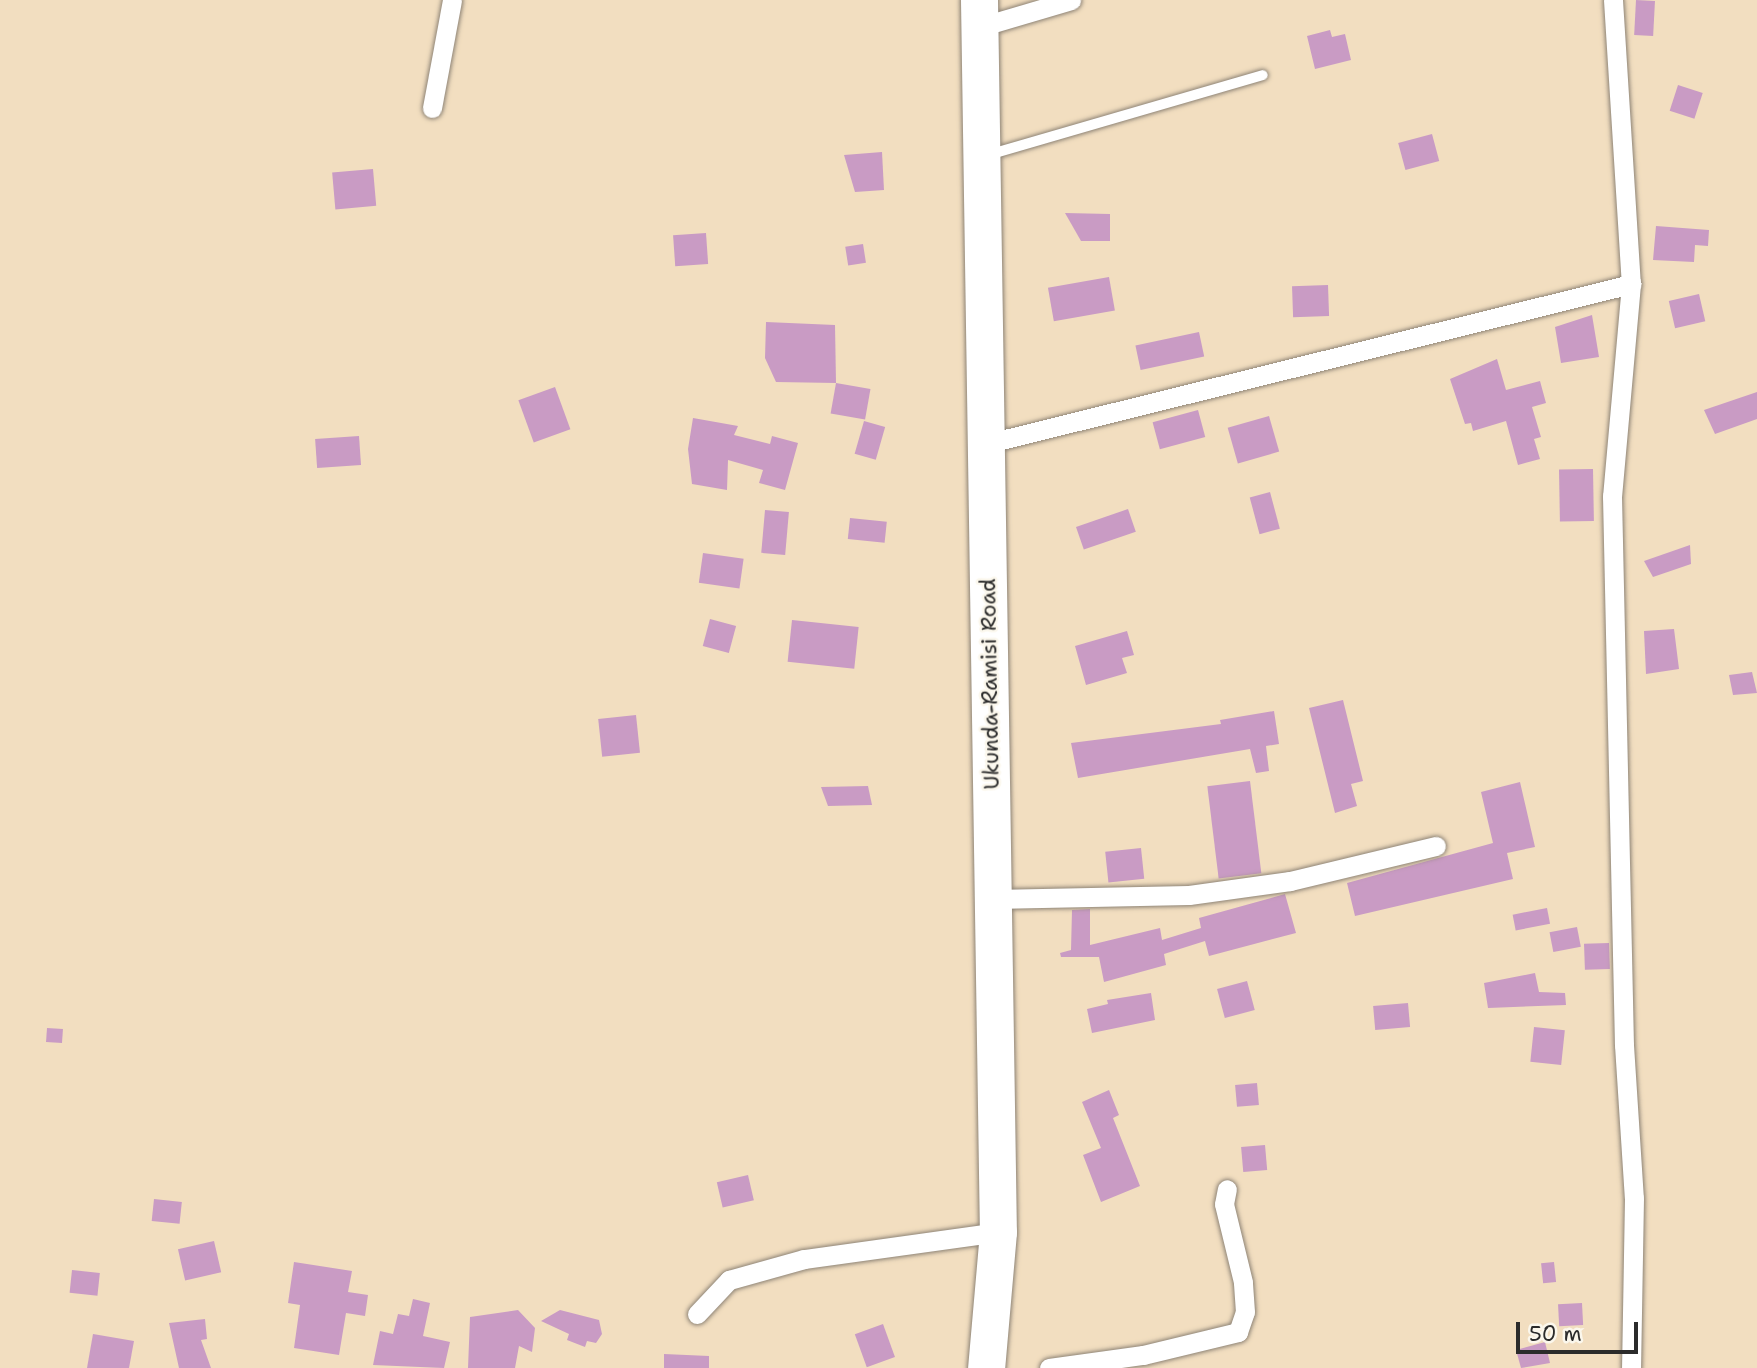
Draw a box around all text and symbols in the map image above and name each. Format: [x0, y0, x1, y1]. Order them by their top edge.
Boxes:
street label: Ukunda-Ramisi Road [976, 578, 1004, 790]
scale bar [1519, 1308, 1642, 1352]
text: 50 m [1529, 1320, 1582, 1348]

